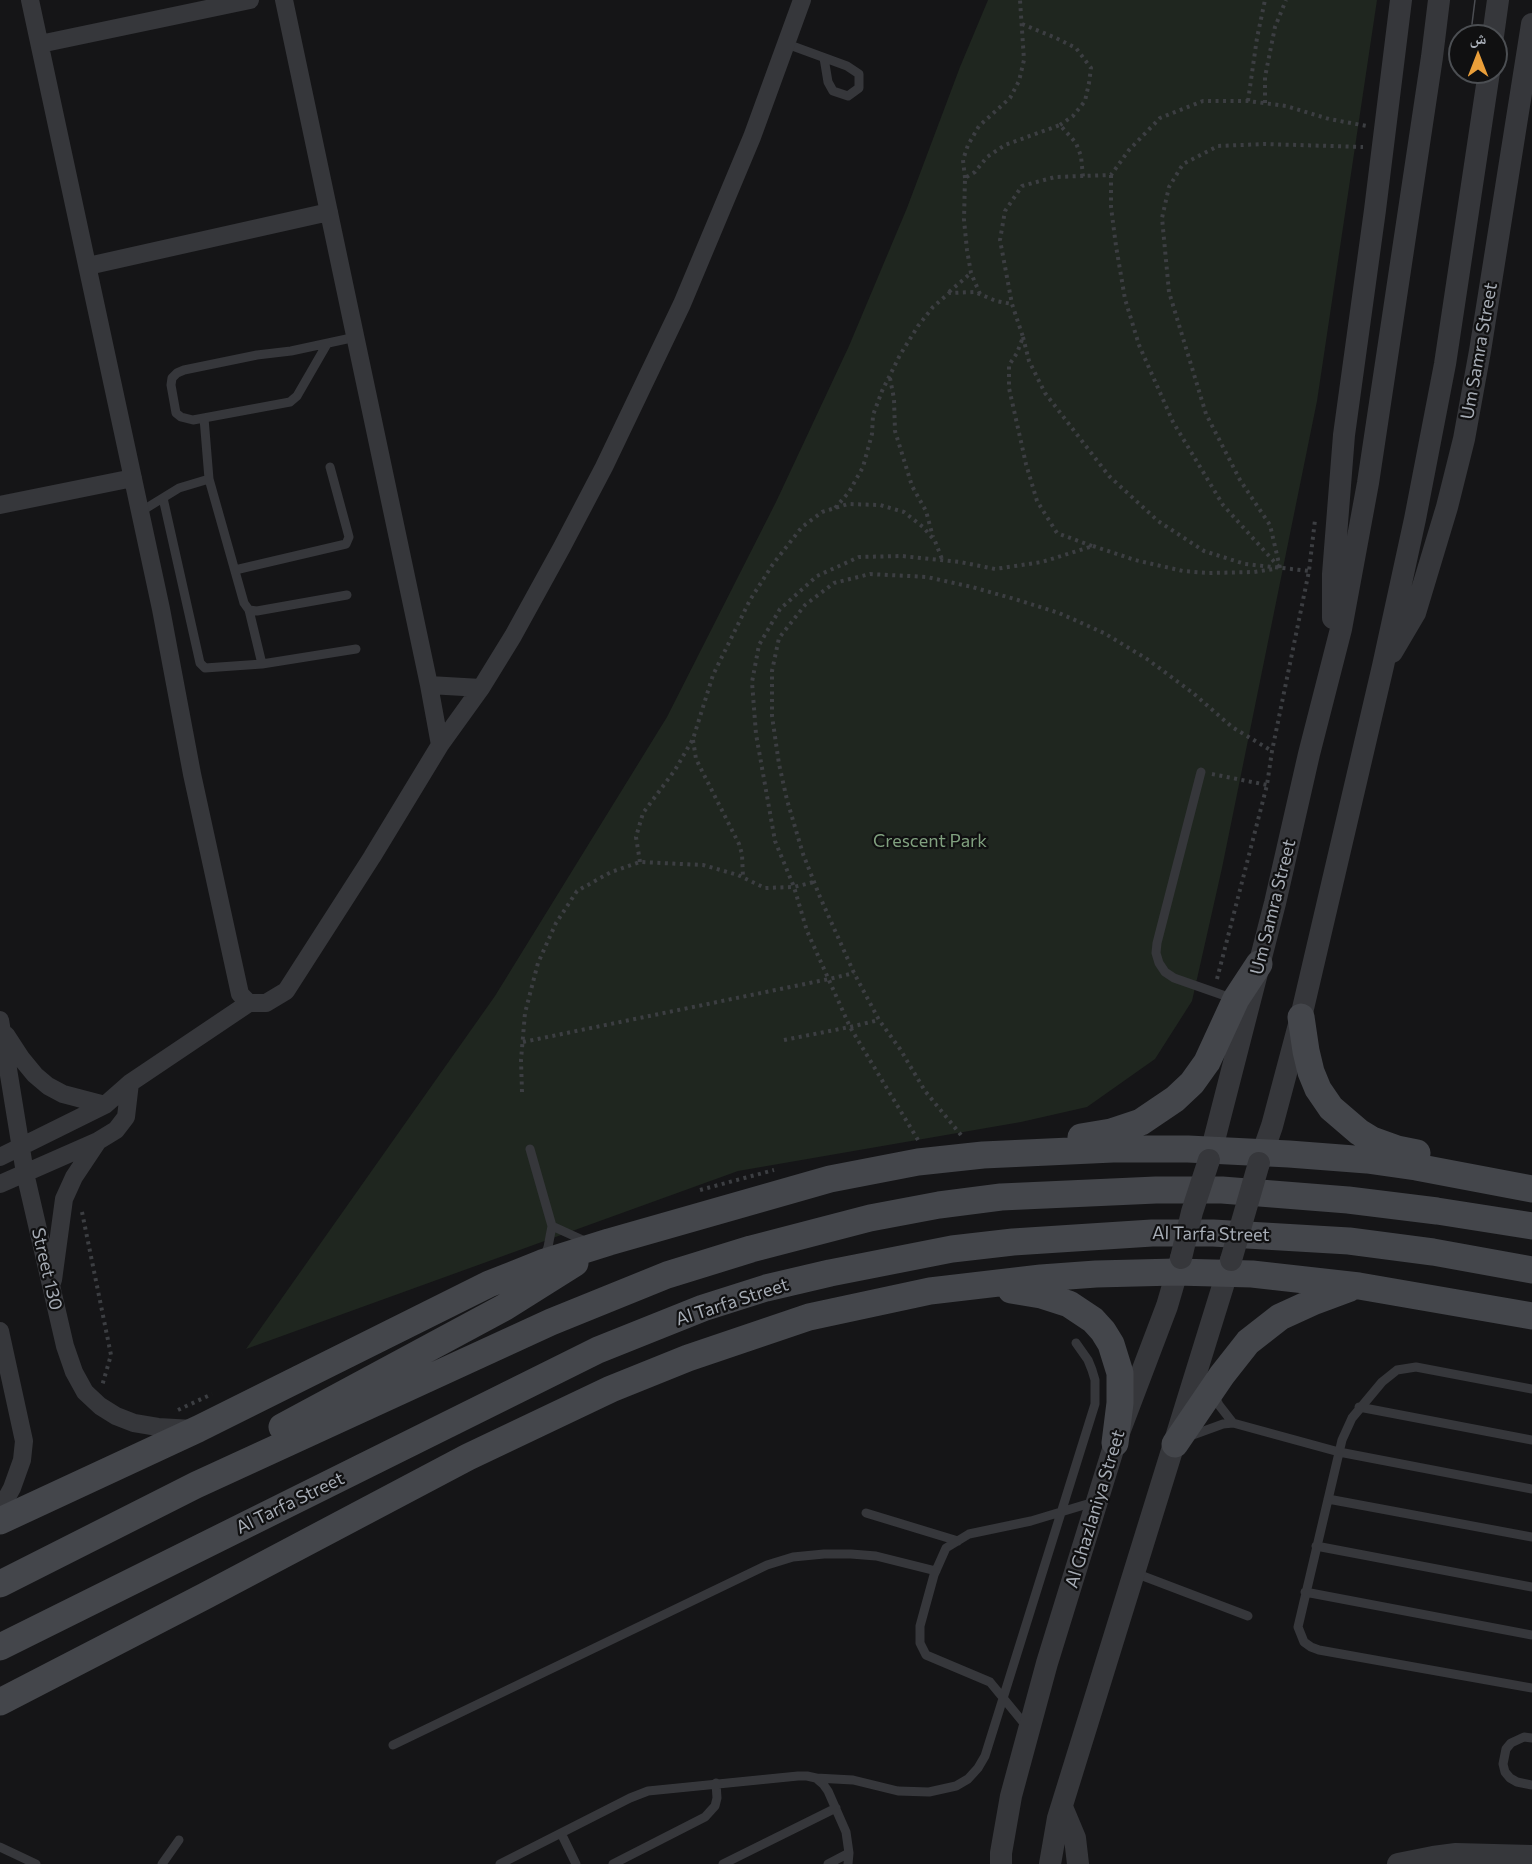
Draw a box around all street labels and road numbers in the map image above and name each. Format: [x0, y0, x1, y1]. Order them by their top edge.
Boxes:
street label: Um Samra Street [1456, 281, 1502, 421]
street label: Um Samra Street [1246, 837, 1300, 977]
street label: Al Tarfa Street [1152, 1222, 1270, 1246]
street label: Street 130 [27, 1226, 67, 1312]
street label: Al Tarfa Street [673, 1274, 791, 1330]
street label: Al Ghazlaniya Street [1061, 1427, 1129, 1591]
street label: Al Tarfa Street [232, 1467, 348, 1539]

